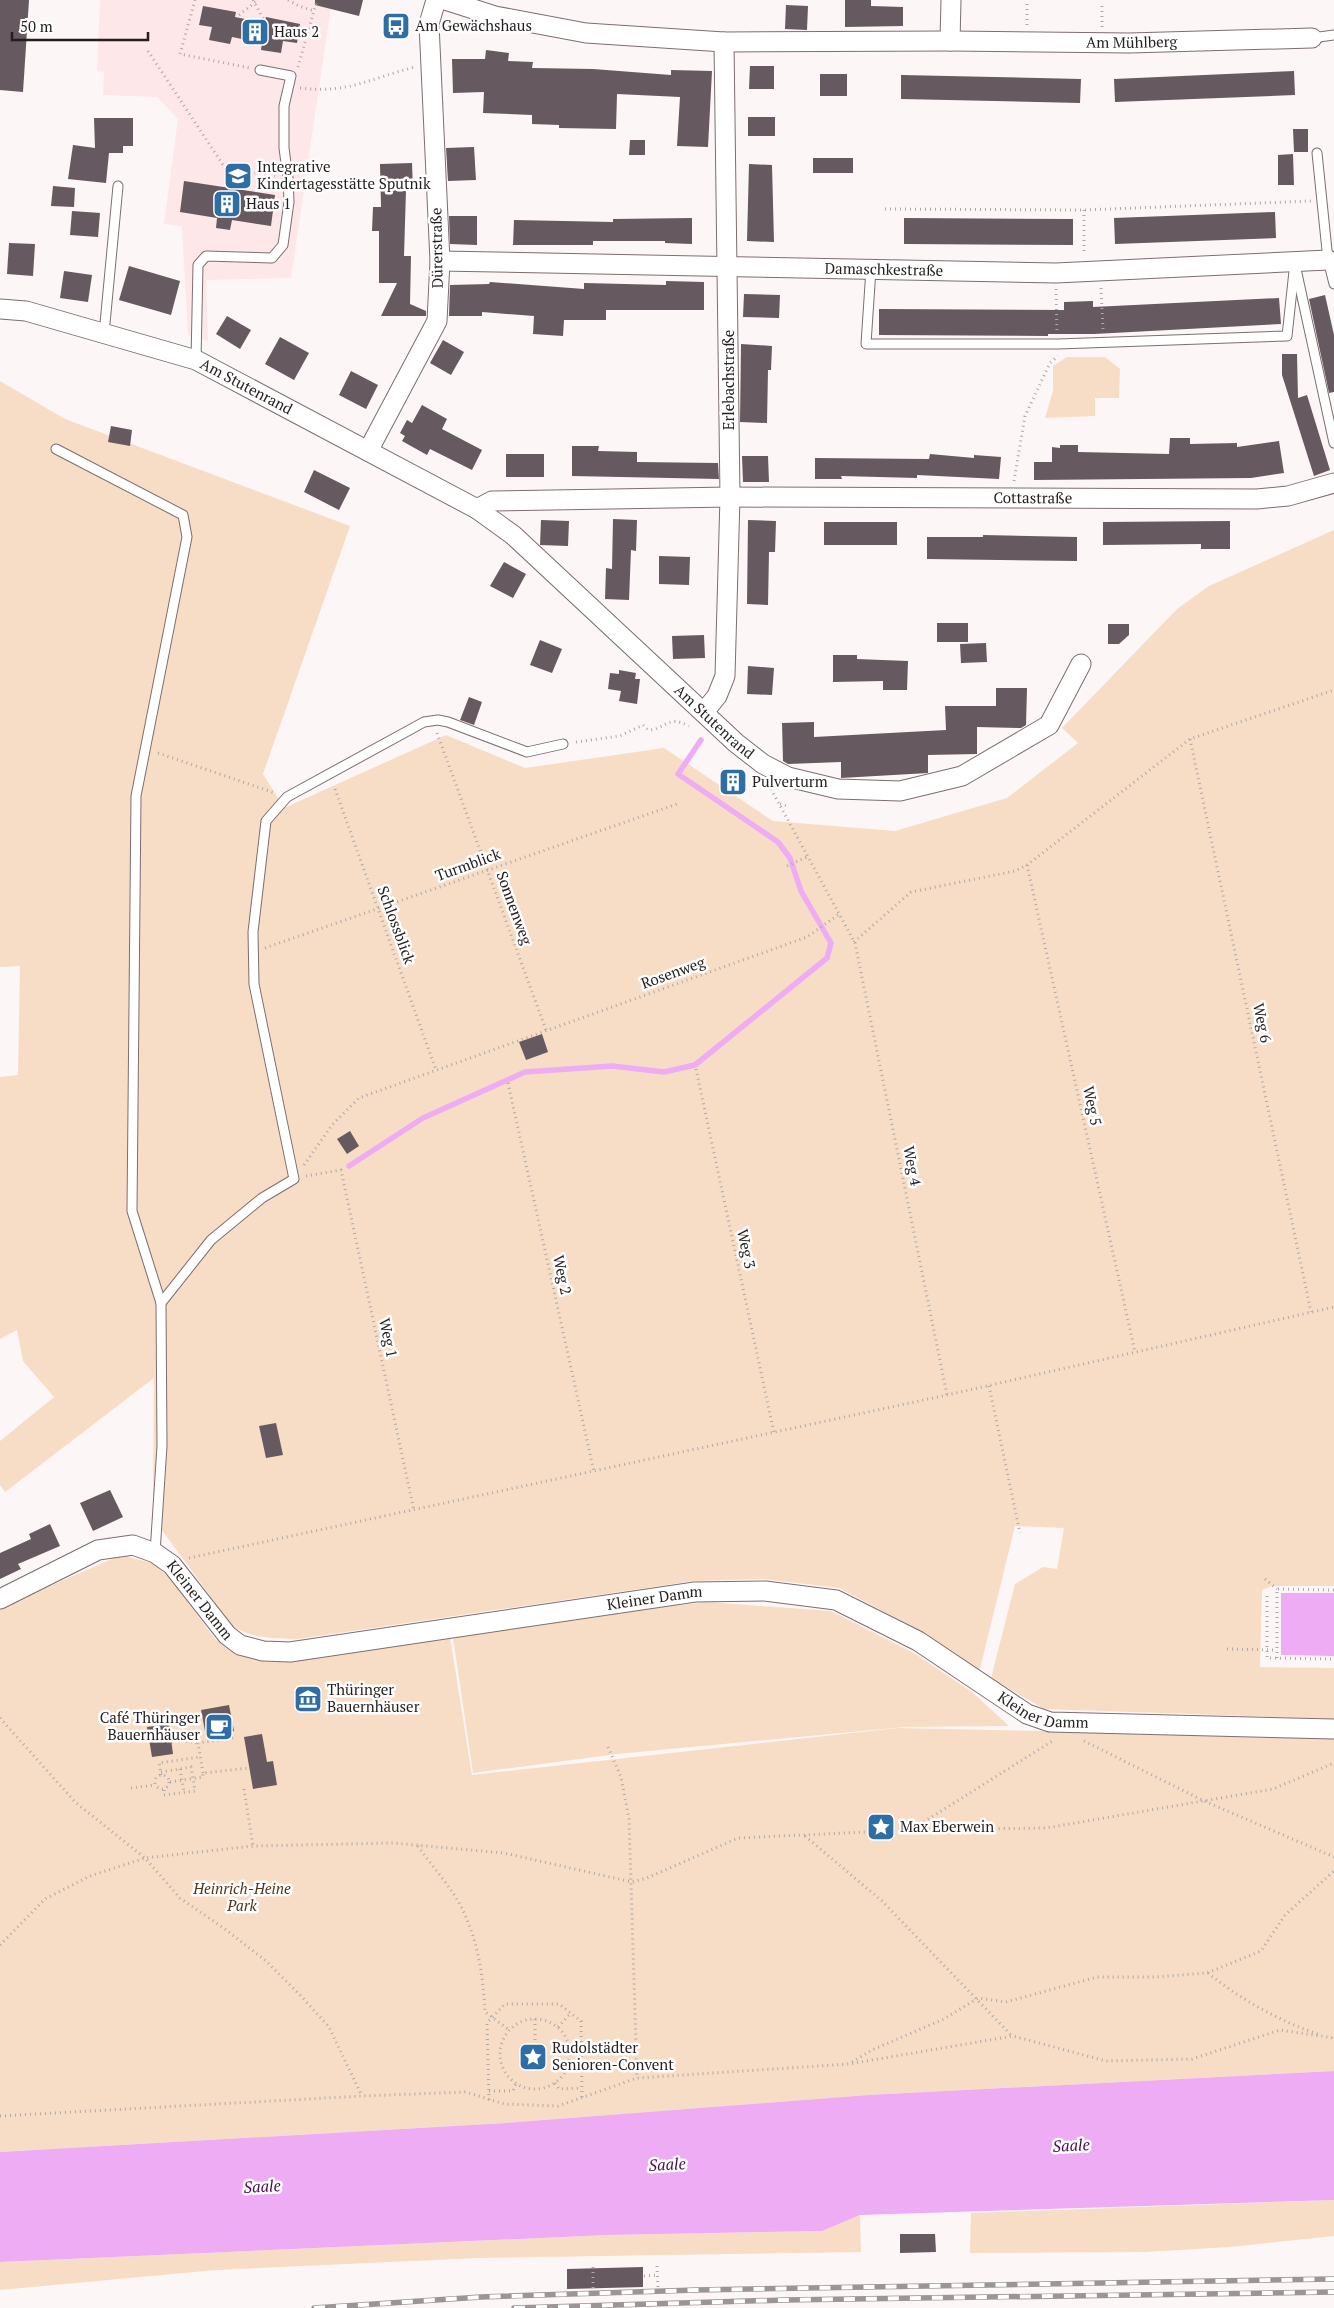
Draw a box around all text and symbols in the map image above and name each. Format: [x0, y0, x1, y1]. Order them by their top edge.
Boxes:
scale bar [12, 10, 149, 42]
bus stop icon: Am Gewächshaus [381, 11, 411, 41]
place label: Am Gewächshaus [415, 15, 532, 35]
text: 50 m [20, 16, 53, 36]
building icon: Haus 2 [240, 17, 270, 47]
place label: Haus 2 [274, 21, 319, 41]
street label: Am Mühlberg [1086, 31, 1179, 52]
place label: Integrative Kindertagesstätte Sputnik [257, 156, 431, 193]
school or university icon: Integrative Kindertagesstätte Sputnik [223, 161, 253, 191]
building icon: Haus 1 [212, 189, 242, 219]
place label: Haus 1 [246, 193, 291, 213]
street label: Dürerstraße [425, 207, 447, 289]
street label: Damaschkestraße [824, 257, 943, 280]
street label: Erlebachstraße [718, 330, 738, 430]
street label: Am Stutenrand [197, 353, 296, 418]
street label: Cottastraße [994, 487, 1072, 507]
street label: Am Stutenrand [670, 680, 759, 763]
building icon: Pulverturm [718, 767, 748, 797]
place label: Pulverturm [752, 771, 828, 791]
street label: Turmblick [432, 843, 503, 885]
street label: Sonnenweg [492, 868, 538, 948]
street label: Schlossblick [374, 883, 420, 967]
street label: Rosenweg [638, 951, 708, 993]
street label: Weg 6 [1249, 1001, 1277, 1044]
street label: Weg 5 [1079, 1084, 1107, 1127]
street label: Weg 4 [899, 1144, 927, 1187]
street label: Weg 3 [733, 1227, 761, 1270]
street label: Weg 2 [549, 1253, 577, 1296]
street label: Weg 1 [375, 1316, 403, 1359]
street label: Kleiner Damm [163, 1556, 238, 1644]
street label: Kleiner Damm [605, 1581, 703, 1614]
place label: Thüringer Bauernhäuser [327, 1679, 420, 1716]
museum icon: Thüringer Bauernhäuser [293, 1684, 323, 1714]
street label: Kleiner Damm [994, 1686, 1089, 1732]
place label: Café Thüringer Bauernhäuser [100, 1707, 200, 1744]
cafe icon: Café Thüringer Bauernhäuser [204, 1712, 234, 1742]
place icon: Max Eberwein [866, 1812, 896, 1842]
place label: Max Eberwein [900, 1816, 994, 1836]
park label: Heinrich-Heine Park [192, 1878, 291, 1915]
place label: Rudolstädter Senioren-Convent [552, 2037, 674, 2074]
place icon: Rudolstädter Senioren-Convent [518, 2042, 548, 2072]
water label: Saale [1052, 2133, 1090, 2157]
water label: Saale [648, 2152, 686, 2176]
water label: Saale [243, 2174, 281, 2198]

